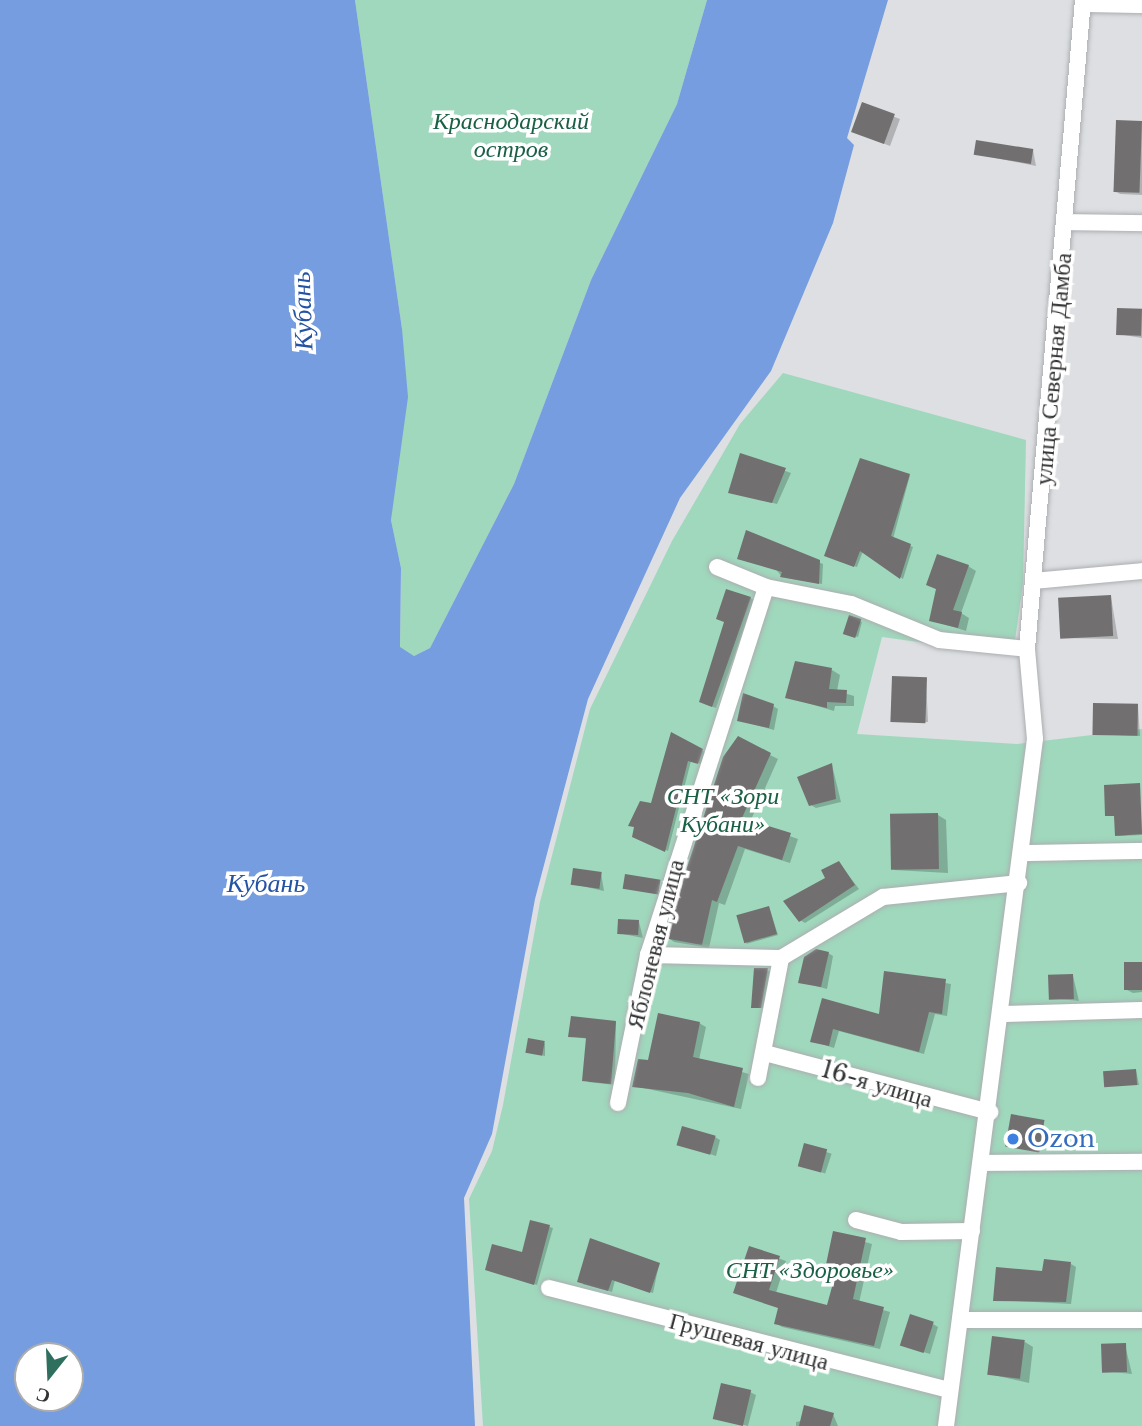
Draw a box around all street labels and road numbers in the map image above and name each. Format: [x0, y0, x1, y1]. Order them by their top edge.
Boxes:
street label: улица Северная Дамба [1028, 251, 1078, 487]
street label: Яблоневая улица [620, 856, 690, 1032]
street label: 16-я улица [818, 1054, 936, 1114]
street label: Грушевая улица [666, 1306, 832, 1376]

